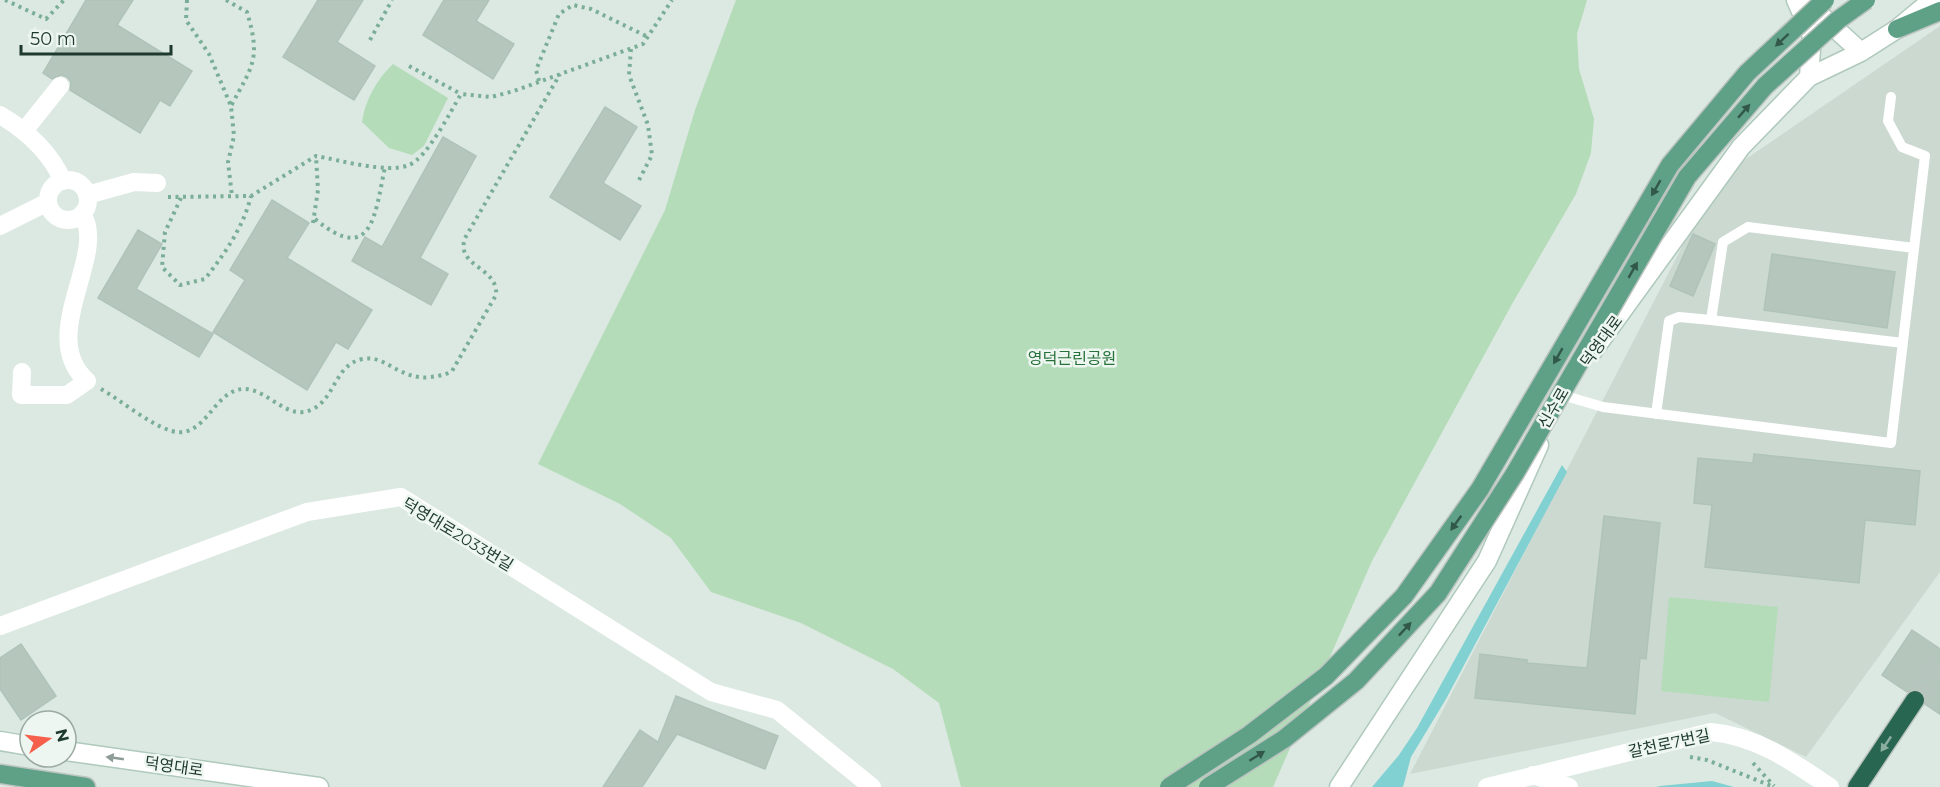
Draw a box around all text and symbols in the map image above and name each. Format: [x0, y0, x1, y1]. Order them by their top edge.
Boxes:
scale bar [21, 18, 171, 56]
text: 50 m [30, 28, 76, 50]
one-way arrow [1775, 33, 1790, 47]
one-way arrow [1737, 104, 1750, 119]
one-way arrow [1651, 180, 1662, 196]
one-way arrow [1627, 262, 1637, 279]
street label: 덕영대로 [1576, 312, 1627, 371]
one-way arrow [1553, 348, 1563, 365]
park label: 영덕근린공원 [1028, 349, 1116, 368]
street label: 신수로 [1534, 384, 1573, 432]
street label: 덕영대로2033번길 [399, 494, 517, 575]
one-way arrow [1450, 514, 1462, 530]
one-way arrow [1398, 622, 1412, 637]
north arrow [18, 709, 78, 769]
street label: 갈천로7번길 [1627, 726, 1712, 761]
text: N [51, 727, 73, 744]
one-way arrow [1880, 735, 1892, 751]
one-way arrow [1249, 750, 1266, 761]
one-way arrow [106, 753, 125, 762]
street label: 덕영대로 [143, 753, 205, 780]

